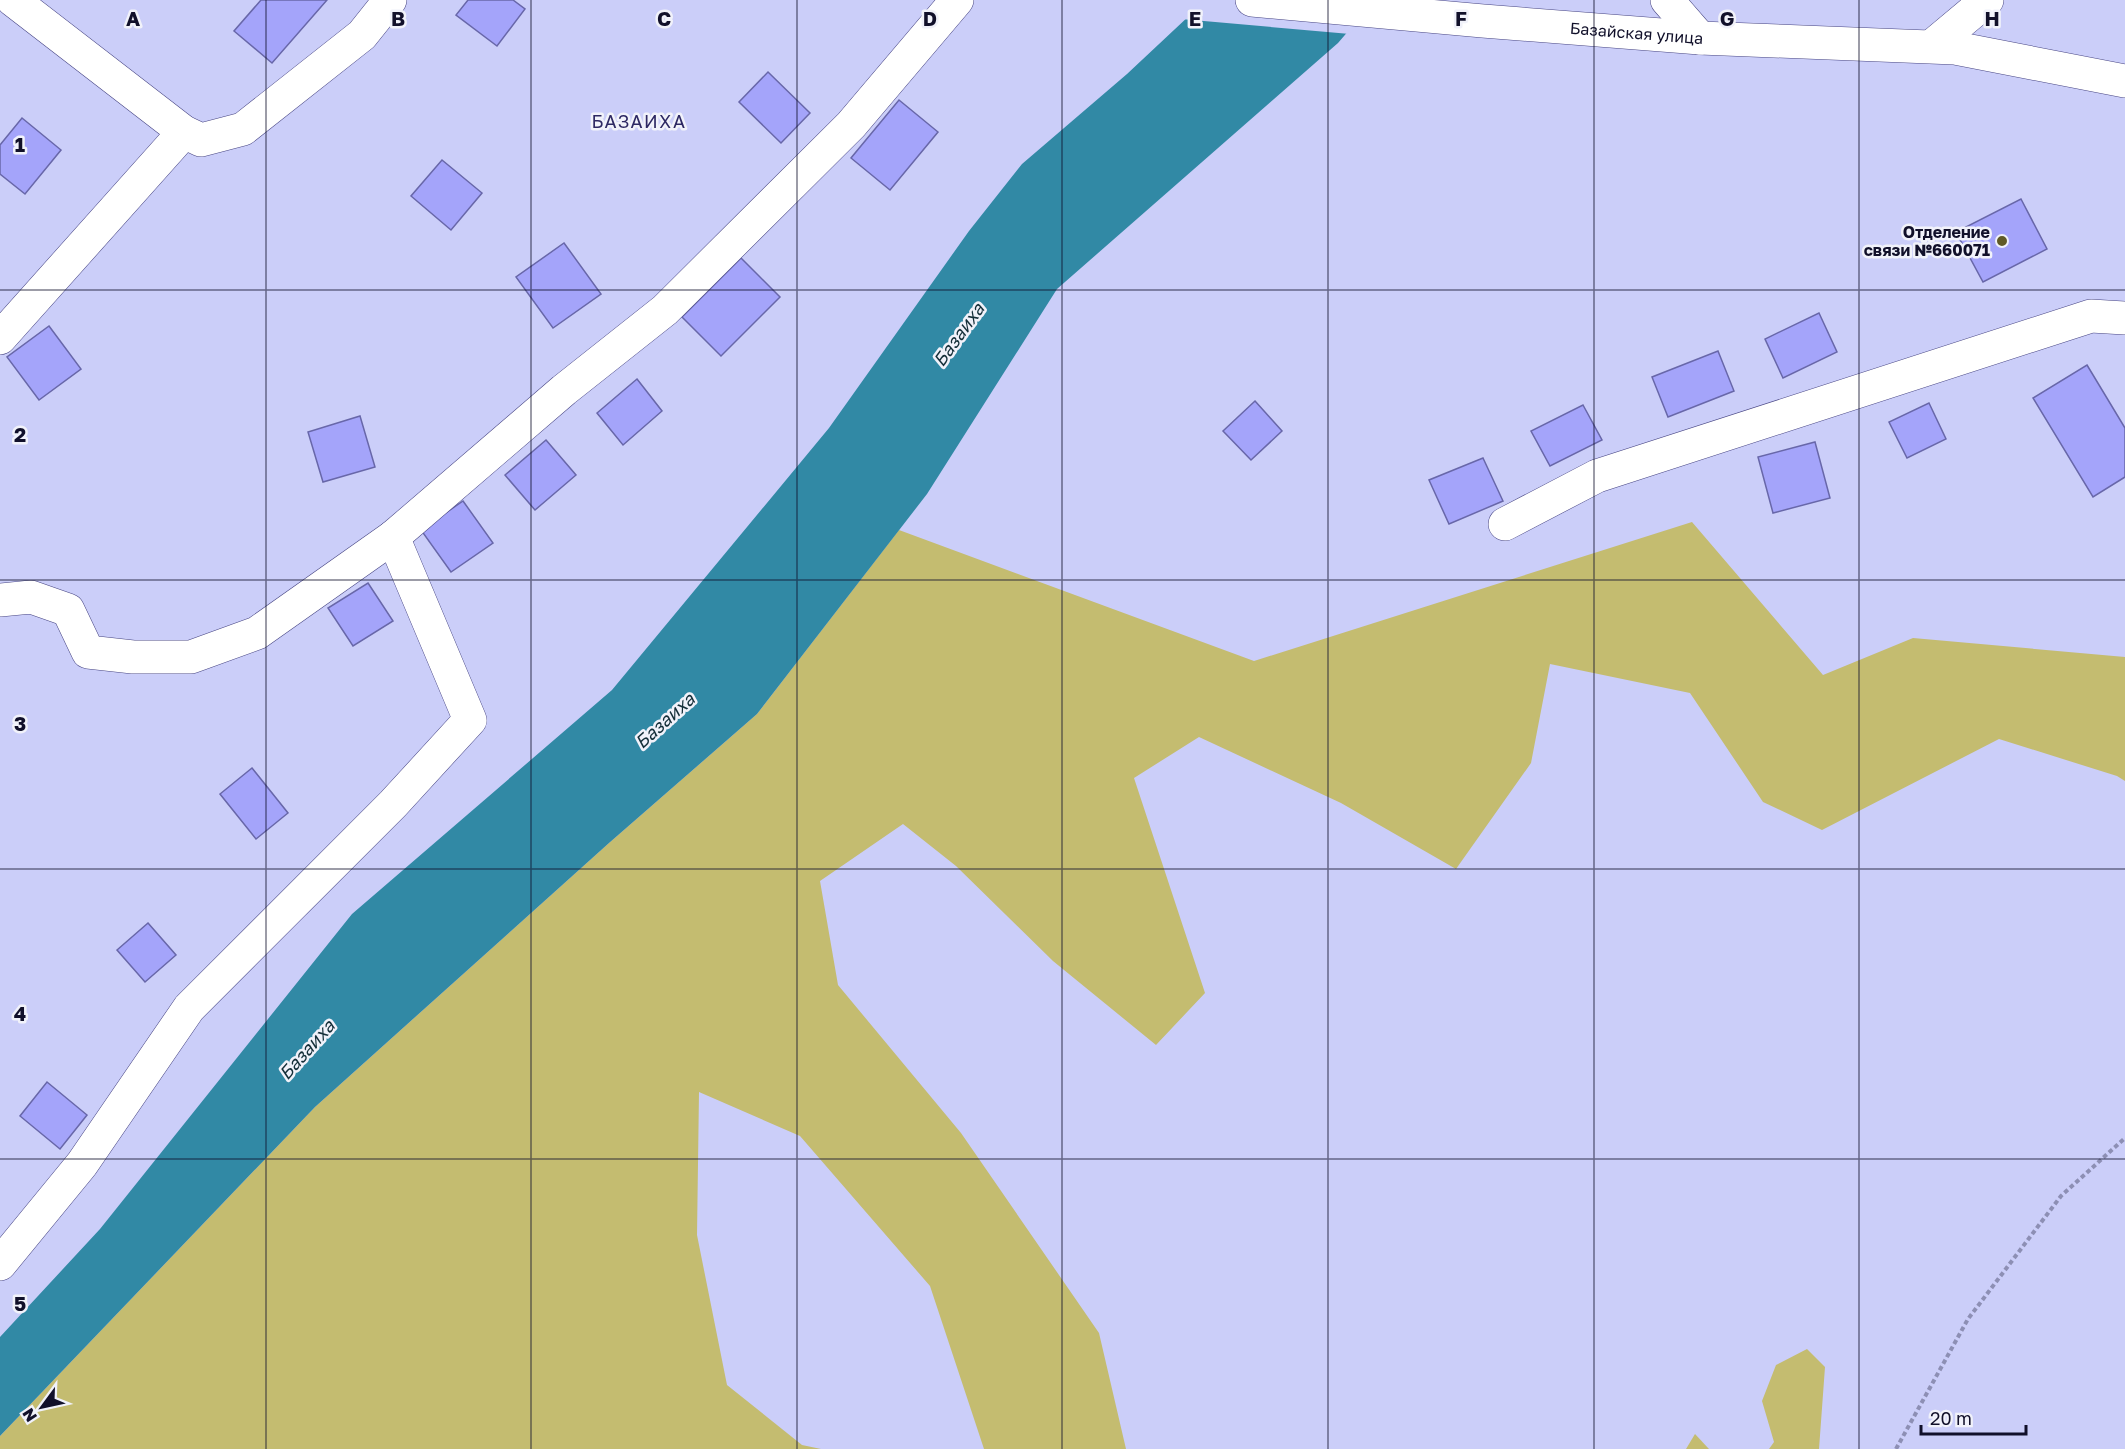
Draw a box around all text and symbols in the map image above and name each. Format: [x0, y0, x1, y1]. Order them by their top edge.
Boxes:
text: A [126, 6, 140, 30]
text: B [391, 6, 405, 30]
text: C [657, 6, 671, 30]
text: D [923, 6, 937, 30]
text: E [1189, 6, 1201, 30]
text: F [1455, 6, 1467, 30]
text: G [1720, 6, 1734, 30]
text: H [1984, 6, 2000, 30]
street label: Базайская улица [1569, 18, 1704, 48]
district label: БАЗАИХА [591, 110, 687, 132]
text: 1 [15, 132, 25, 156]
place label: Отделение связи №660071 [1864, 222, 1990, 260]
marker: Отделение связи №660071 [1995, 234, 2009, 248]
water label: Базаиха [928, 298, 989, 370]
text: 2 [14, 422, 26, 446]
water label: Базаиха [630, 687, 699, 753]
text: 3 [14, 711, 26, 735]
text: 4 [14, 1001, 26, 1025]
water label: Базаиха [274, 1014, 339, 1084]
text: 5 [14, 1291, 26, 1315]
north arrow [12, 1377, 72, 1437]
scale bar [1921, 1398, 2026, 1436]
text: N [18, 1405, 41, 1426]
text: 20 m [1930, 1407, 1972, 1429]

